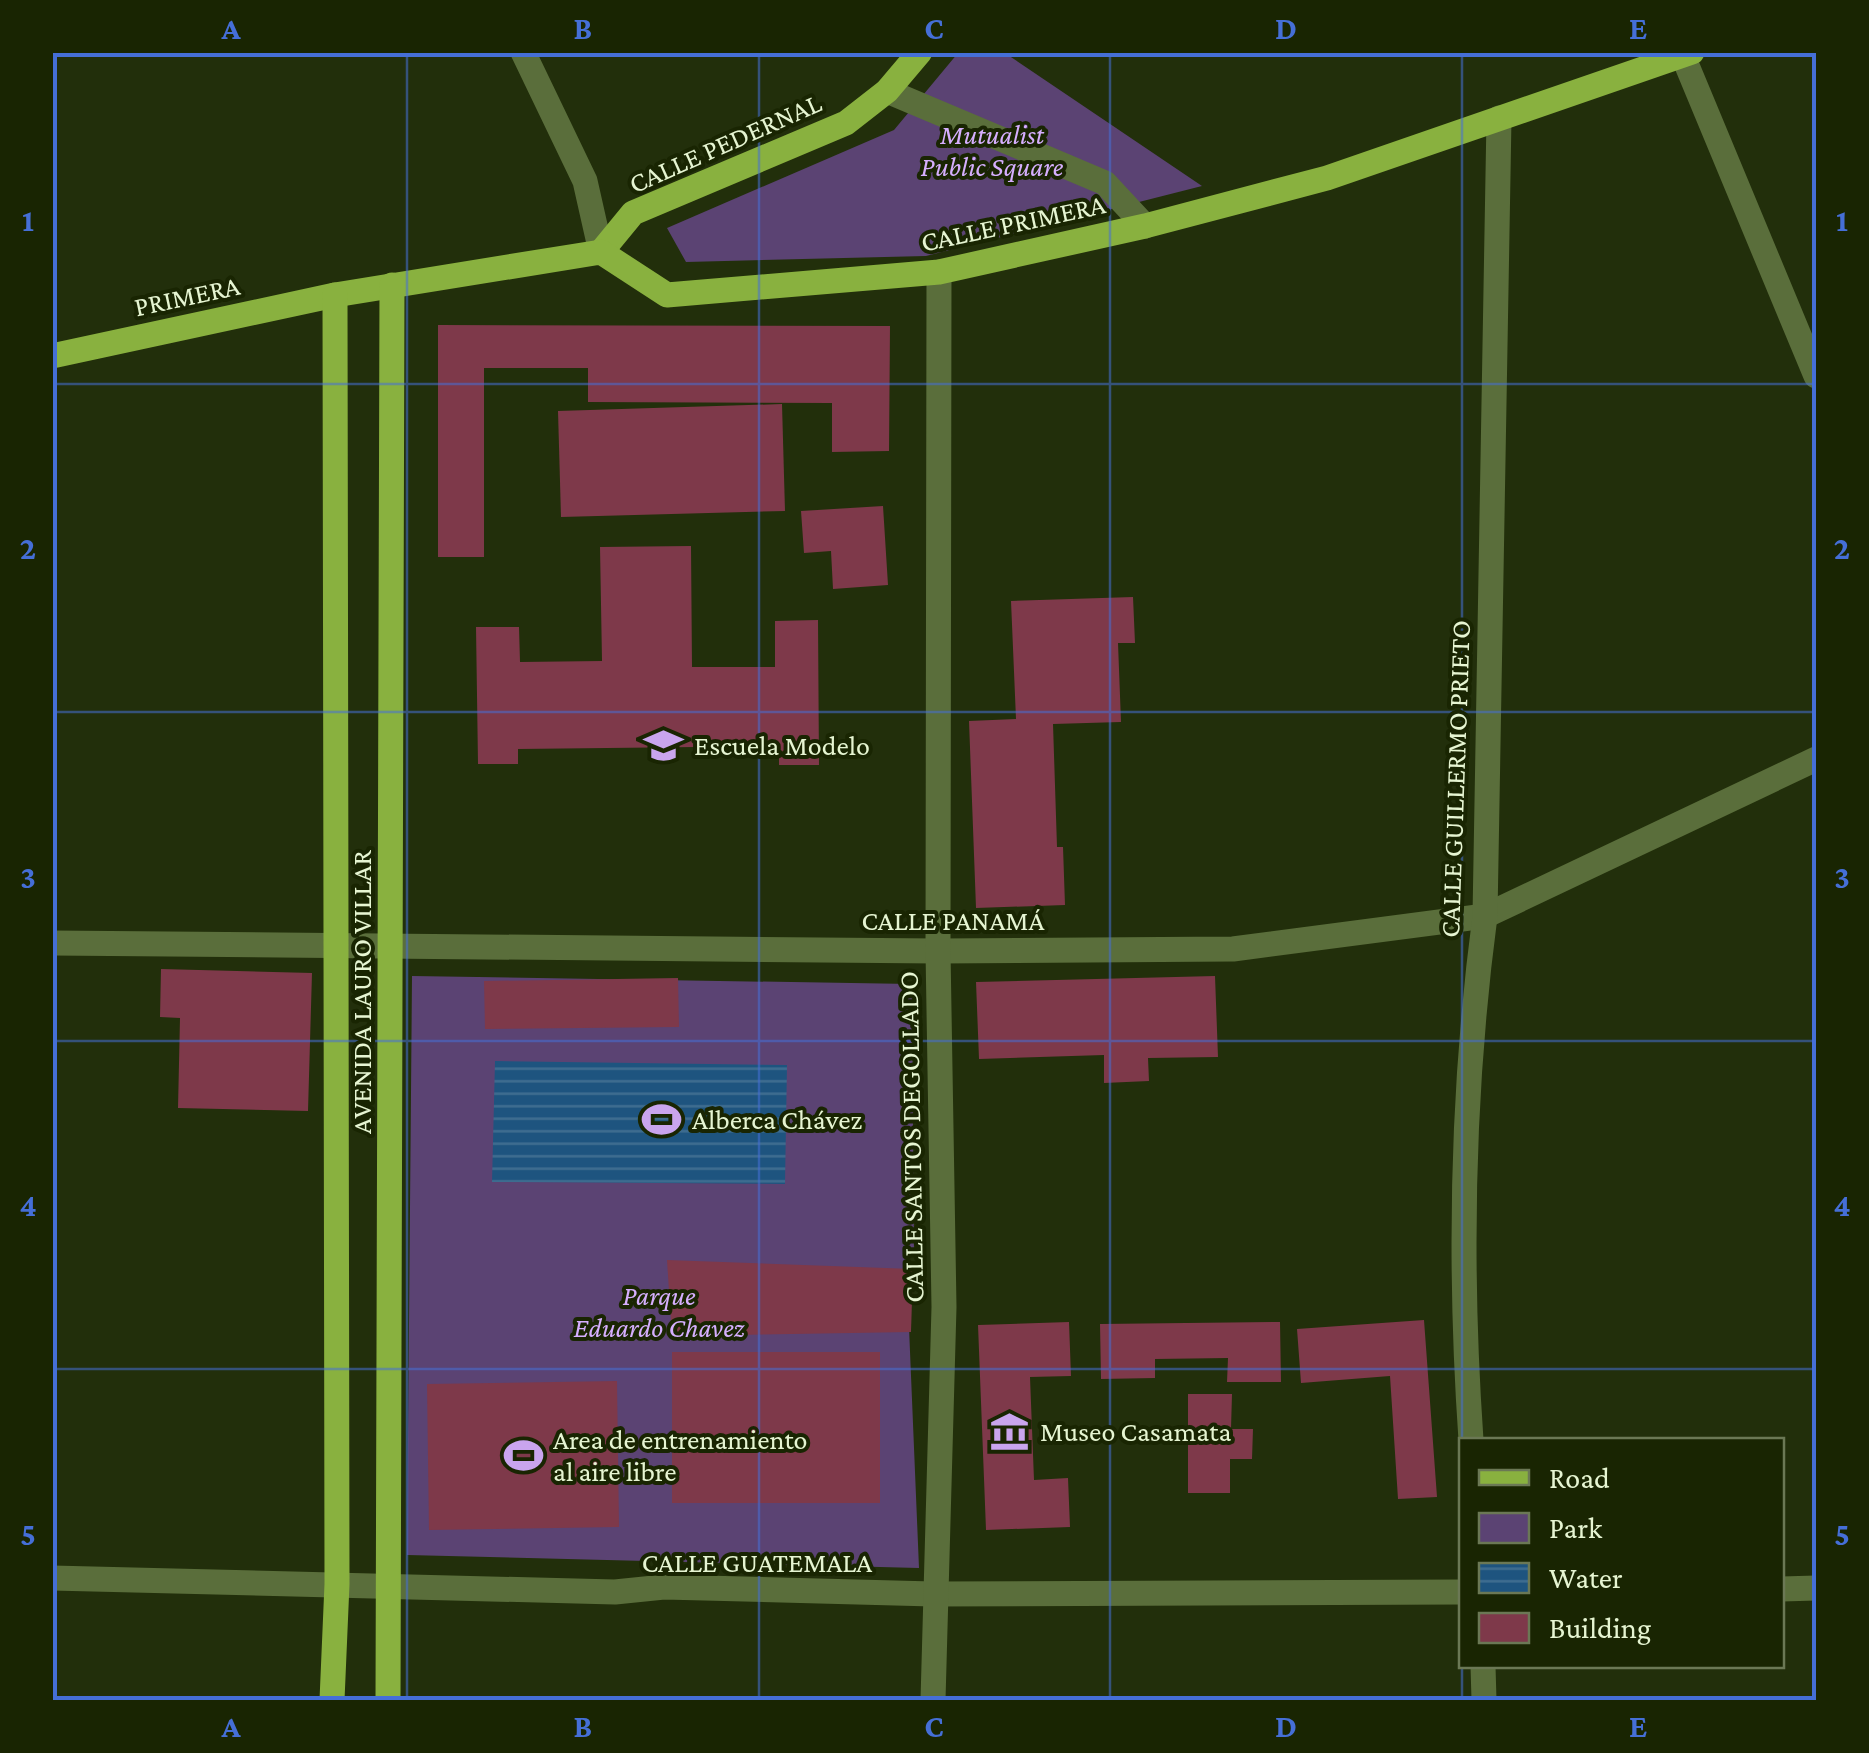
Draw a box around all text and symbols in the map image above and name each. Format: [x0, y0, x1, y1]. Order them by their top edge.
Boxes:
text: A [220, 10, 241, 46]
text: B [574, 10, 592, 46]
text: C [924, 10, 944, 46]
text: D [1275, 10, 1297, 46]
text: E [1629, 10, 1647, 46]
street label: CALLE PEDERNAL [624, 87, 826, 199]
park label: Mutualist Public Square [921, 119, 1064, 182]
street label: CALLE PRIMERA [918, 188, 1108, 258]
text: 1 [22, 202, 34, 238]
text: 1 [1836, 202, 1848, 238]
street label: PRIMERA [131, 270, 243, 322]
text: 2 [20, 530, 36, 566]
text: 2 [1834, 530, 1850, 566]
street label: CALLE GUILLERMO PRIETO [1434, 620, 1476, 938]
school or university icon: Escuela Modelo [643, 724, 685, 766]
place label: Escuela Modelo [694, 730, 870, 761]
street label: AVENIDA LAURO VILLAR [346, 850, 377, 1134]
text: 3 [20, 859, 36, 895]
text: 3 [1834, 859, 1850, 895]
street label: CALLE PANAMÁ [862, 905, 1045, 936]
street label: CALLE SANTOS DEGOLLADO [893, 971, 929, 1303]
sports icon: Alberca Chávez [641, 1098, 683, 1140]
place label: Alberca Chávez [692, 1104, 862, 1135]
text: 4 [19, 1187, 37, 1223]
text: 4 [1833, 1187, 1851, 1223]
park label: Parque Eduardo Chavez [573, 1280, 745, 1343]
museum icon: Museo Casamata [989, 1410, 1031, 1452]
place label: Museo Casamata [1040, 1416, 1231, 1447]
place label: Area de entrenamiento al aire libre [553, 1424, 808, 1487]
sports icon: Area de entrenamiento al aire libre [502, 1434, 544, 1476]
legend [1459, 1438, 1784, 1668]
text: Road [1549, 1461, 1610, 1494]
text: Park [1549, 1511, 1603, 1544]
text: 5 [20, 1516, 36, 1552]
text: 5 [1834, 1516, 1850, 1552]
street label: CALLE GUATEMALA [642, 1547, 872, 1578]
text: Water [1549, 1561, 1623, 1594]
text: Building [1549, 1611, 1651, 1645]
text: A [220, 1708, 241, 1744]
text: B [574, 1708, 592, 1744]
text: C [924, 1708, 944, 1744]
text: D [1275, 1708, 1297, 1744]
text: E [1629, 1708, 1647, 1744]

